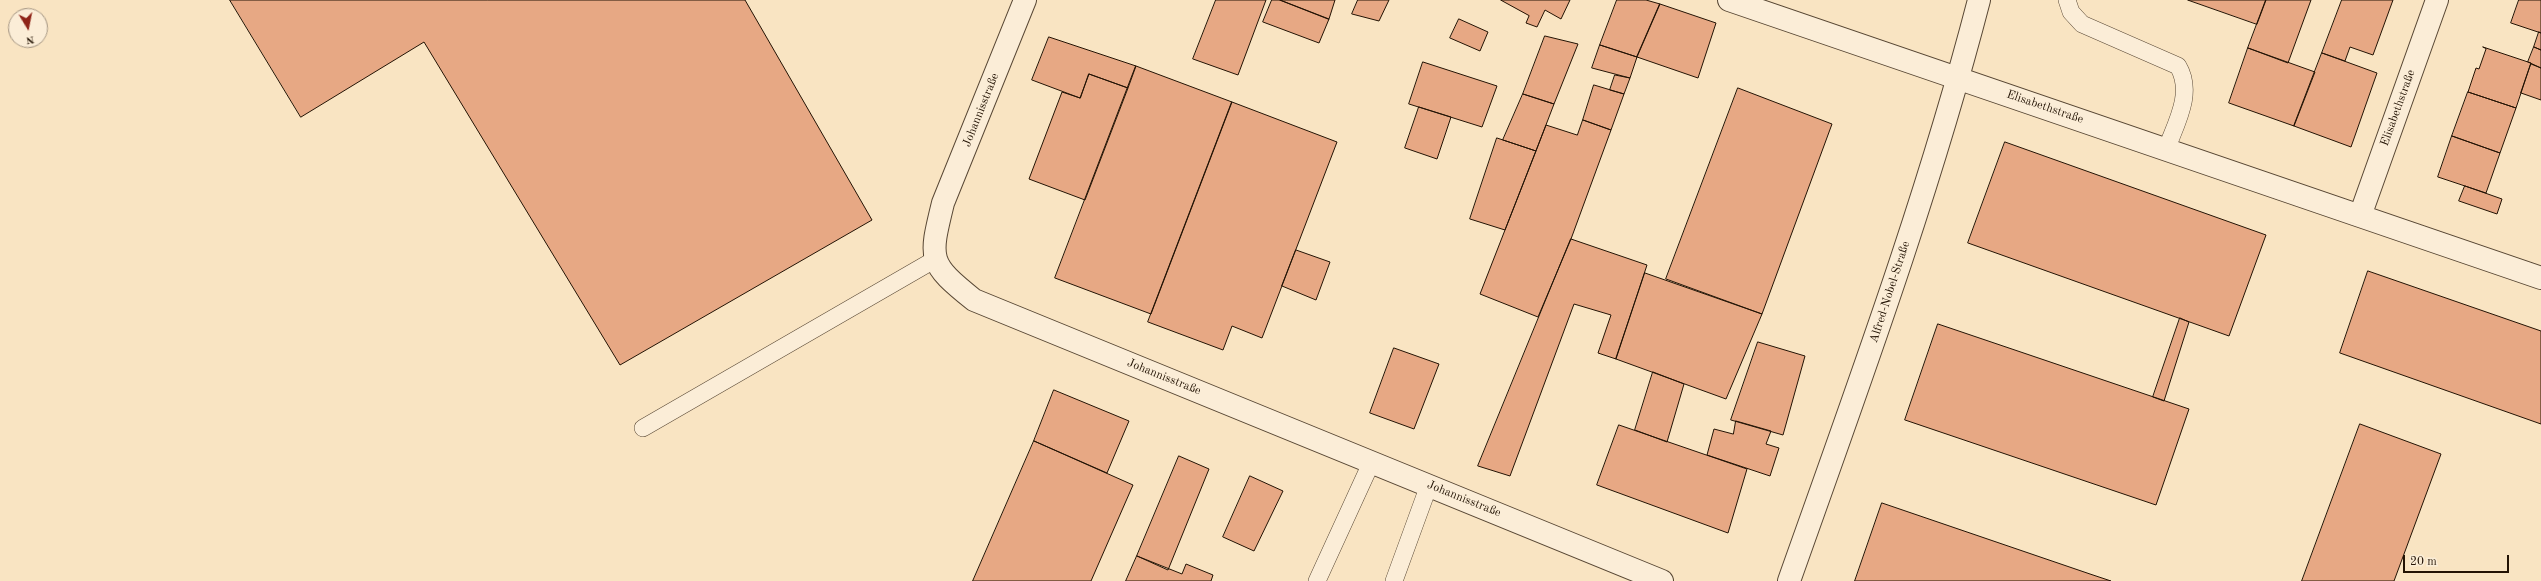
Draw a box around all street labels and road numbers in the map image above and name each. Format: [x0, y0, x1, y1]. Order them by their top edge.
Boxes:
street label: Elisabethstraße [2377, 68, 2419, 148]
street label: Johannisstraße [960, 71, 1002, 149]
street label: Elisabethstraße [2005, 87, 2085, 127]
street label: Alfred-Nobel-Straße [1867, 239, 1913, 345]
street label: Johannisstraße [1125, 356, 1203, 398]
street label: Johannisstraße [1425, 478, 1503, 520]

